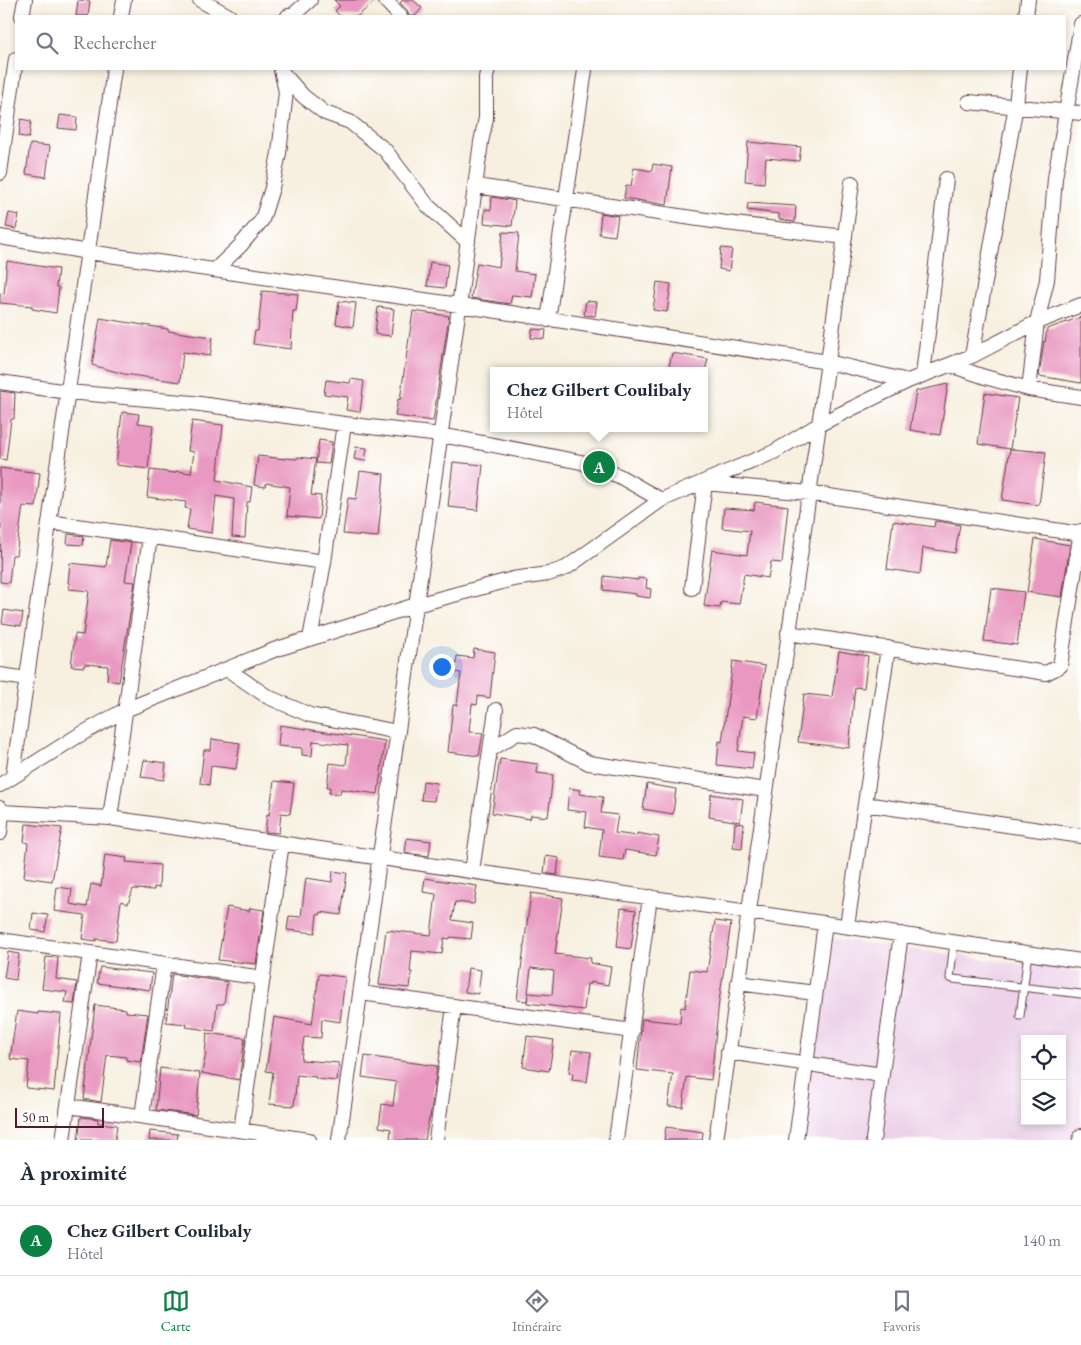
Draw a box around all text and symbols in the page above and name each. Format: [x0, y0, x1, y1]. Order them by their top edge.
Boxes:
search box [15, 15, 1066, 70]
icon: search [33, 29, 61, 57]
text: Rechercher [73, 30, 156, 55]
popup [490, 367, 708, 432]
text: Chez Gilbert Coulibaly [507, 377, 691, 402]
text: Hôtel [507, 402, 543, 423]
pin: A [583, 448, 615, 486]
your location [429, 654, 455, 680]
map controls [1021, 1035, 1066, 1125]
button: locate [1021, 1035, 1066, 1080]
button: layers [1021, 1080, 1066, 1125]
scale bar [15, 1105, 104, 1128]
text: 50 m [22, 1108, 49, 1126]
text: À proximité [20, 1159, 127, 1186]
text: Chez Gilbert Coulibaly [67, 1218, 252, 1243]
text: A [30, 1230, 42, 1251]
text: 140 m [1022, 1230, 1061, 1251]
text: Hôtel [67, 1243, 103, 1264]
tab: Carte [161, 1287, 191, 1335]
tab: Itinéraire [512, 1287, 561, 1335]
tab: Favoris [883, 1287, 920, 1335]

